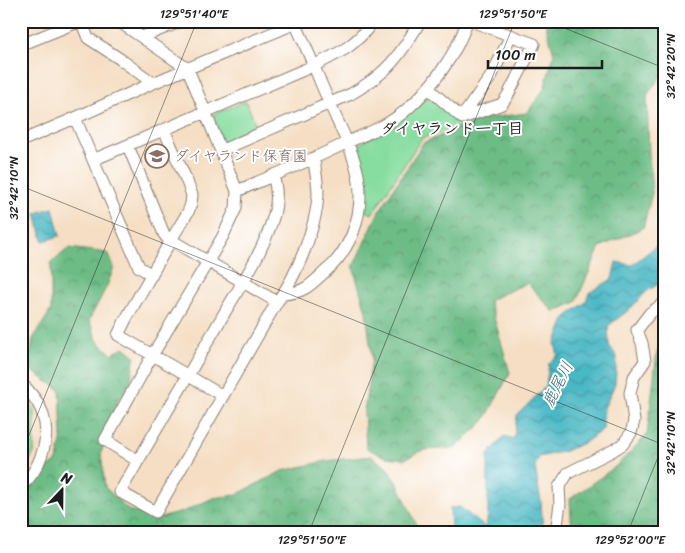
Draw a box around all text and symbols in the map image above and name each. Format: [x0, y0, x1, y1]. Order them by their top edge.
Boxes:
text: 129°51'40"E [160, 3, 229, 25]
text: 129°51'50"E [479, 3, 548, 25]
text: 32°42'20"N [660, 33, 682, 99]
scale bar [488, 38, 601, 70]
text: 100 m [495, 42, 536, 68]
district label: ダイヤランド一丁目 [381, 114, 523, 143]
school or university icon: ダイヤランド保育園 [144, 143, 170, 169]
place label: ダイヤランド保育園 [174, 143, 308, 169]
text: 32°42'10"N [3, 156, 25, 220]
water label: 鹿尾川 [534, 356, 581, 412]
text: 32°42'10"N [660, 411, 682, 475]
text: N [57, 465, 76, 492]
north arrow [38, 466, 88, 516]
text: 129°51'50"E [278, 529, 347, 551]
text: 129°52'00"E [595, 529, 666, 551]

